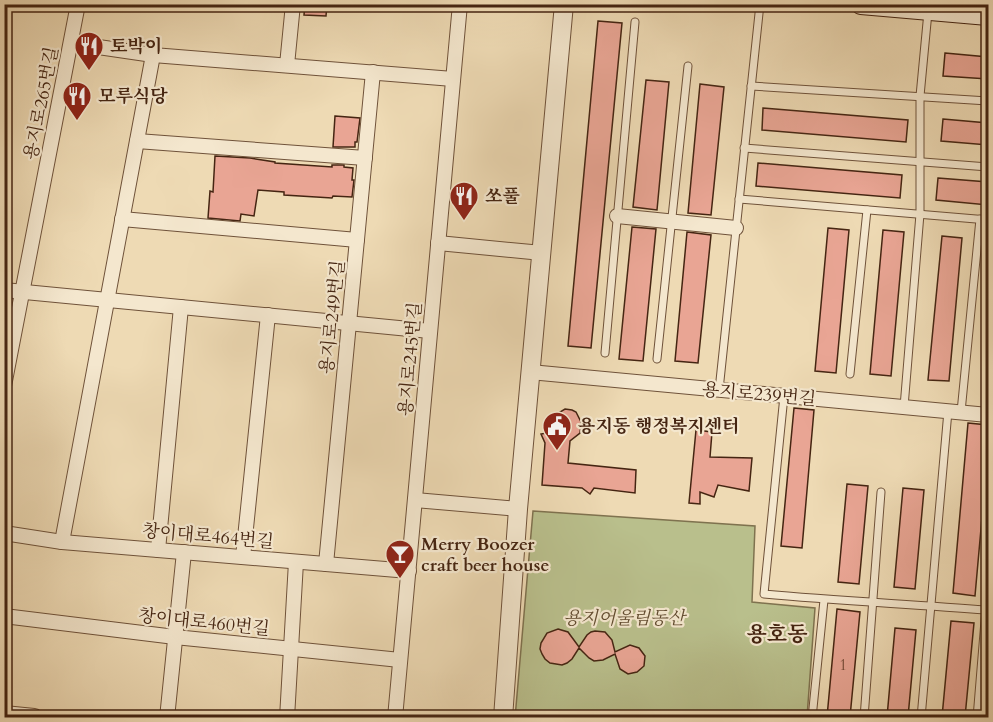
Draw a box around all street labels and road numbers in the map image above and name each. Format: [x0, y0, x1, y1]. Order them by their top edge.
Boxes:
street label: 용지로265번길 [18, 44, 65, 162]
street label: 용지로249번길 [314, 259, 351, 375]
street label: 용지로245번길 [393, 301, 428, 417]
street label: 용지로239번길 [701, 377, 817, 412]
street label: 창이대로464번길 [141, 518, 275, 555]
street label: 창이대로460번길 [137, 603, 271, 642]

